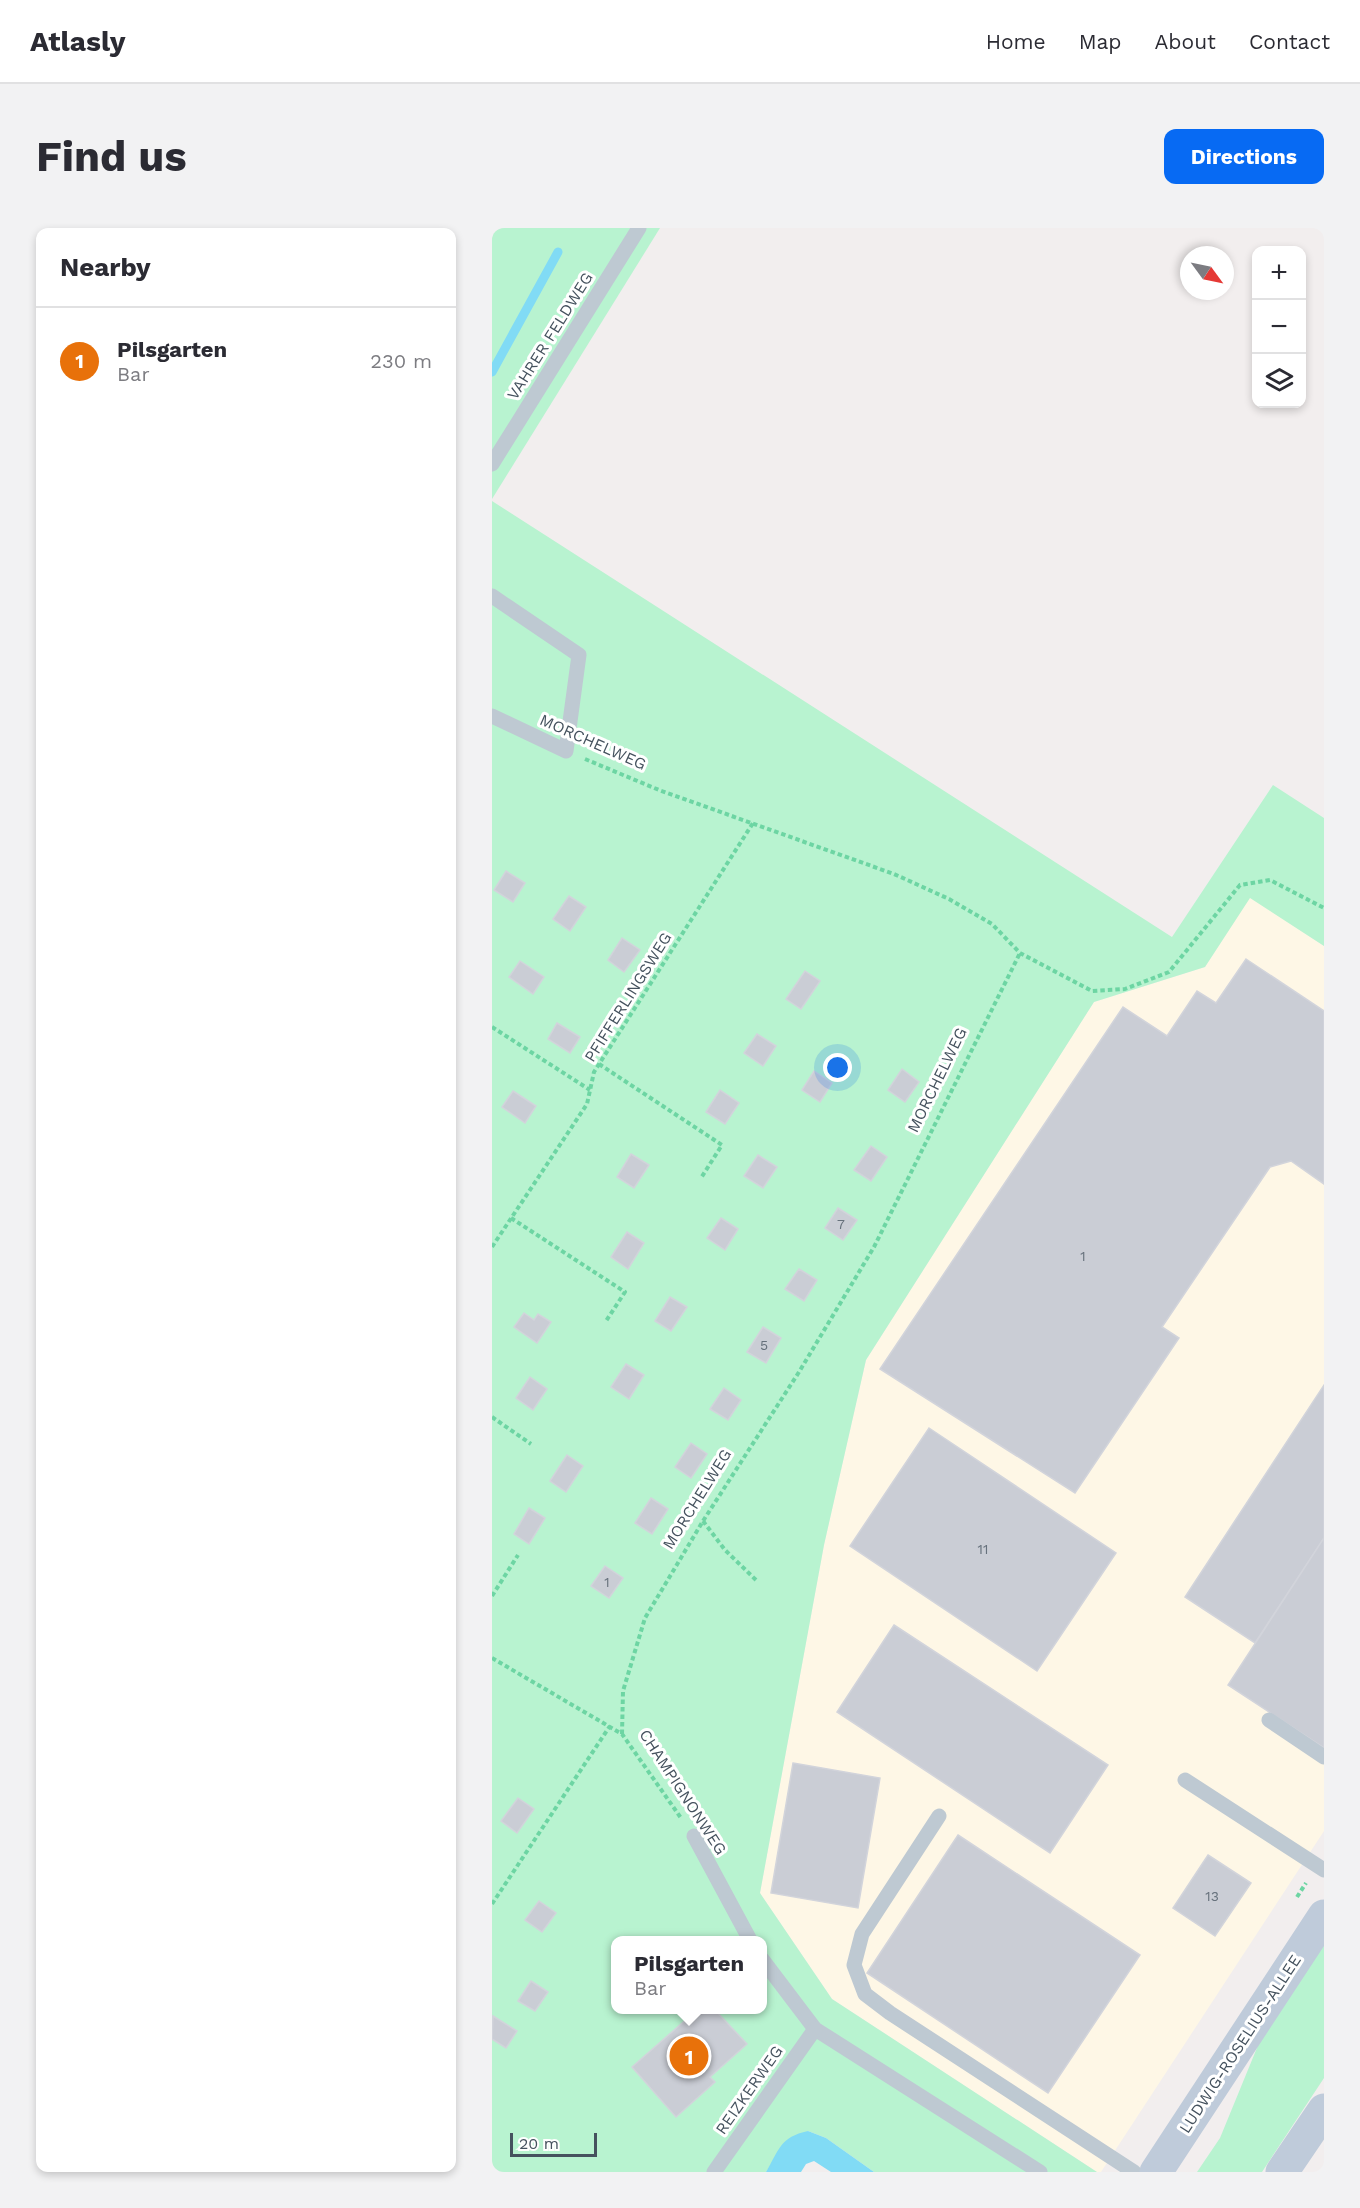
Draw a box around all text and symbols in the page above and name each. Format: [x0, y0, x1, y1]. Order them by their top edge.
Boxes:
text: Atlasly [30, 25, 125, 58]
text: Home [986, 29, 1046, 54]
text: Map [1079, 29, 1122, 54]
text: About [1155, 29, 1216, 54]
text: Contact [1249, 29, 1330, 54]
button: Directions [1164, 129, 1324, 184]
text: Find us [36, 132, 187, 181]
north arrow [1180, 246, 1234, 300]
map controls [1252, 246, 1306, 408]
button: + [1252, 246, 1306, 300]
text: Nearby [60, 252, 151, 282]
street label: VAHRER FELDWEG [503, 269, 597, 403]
button: − [1252, 300, 1306, 354]
text: Pilsgarten [117, 337, 227, 362]
text: 1 [75, 349, 84, 373]
text: 230 m [370, 349, 432, 373]
button: layers [1252, 354, 1306, 408]
text: Bar [117, 362, 150, 386]
street label: MORCHELWEG [537, 710, 649, 774]
street label: PFIFFERLINGSWEG [580, 929, 676, 1065]
street label: MORCHELWEG [903, 1024, 971, 1136]
your location [823, 1053, 852, 1082]
house number: 7 [837, 1216, 845, 1232]
house number: 1 [1080, 1248, 1086, 1264]
house number: 5 [760, 1337, 768, 1353]
street label: MORCHELWEG [659, 1445, 735, 1553]
house number: 11 [978, 1541, 988, 1557]
house number: 1 [604, 1574, 610, 1590]
street label: CHAMPIGNONWEG [635, 1726, 731, 1858]
house number: 13 [1205, 1888, 1219, 1904]
popup [611, 1936, 767, 2014]
text: Pilsgarten [634, 1951, 744, 1976]
street label: LUDWIG-ROSELIUS-ALLEE [1175, 1951, 1305, 2137]
text: Bar [634, 1976, 666, 2000]
pin: 1 [670, 2034, 708, 2078]
street label: REIZKERWEG [711, 2042, 787, 2138]
scale bar [510, 2130, 597, 2158]
text: 20 m [519, 2134, 559, 2153]

